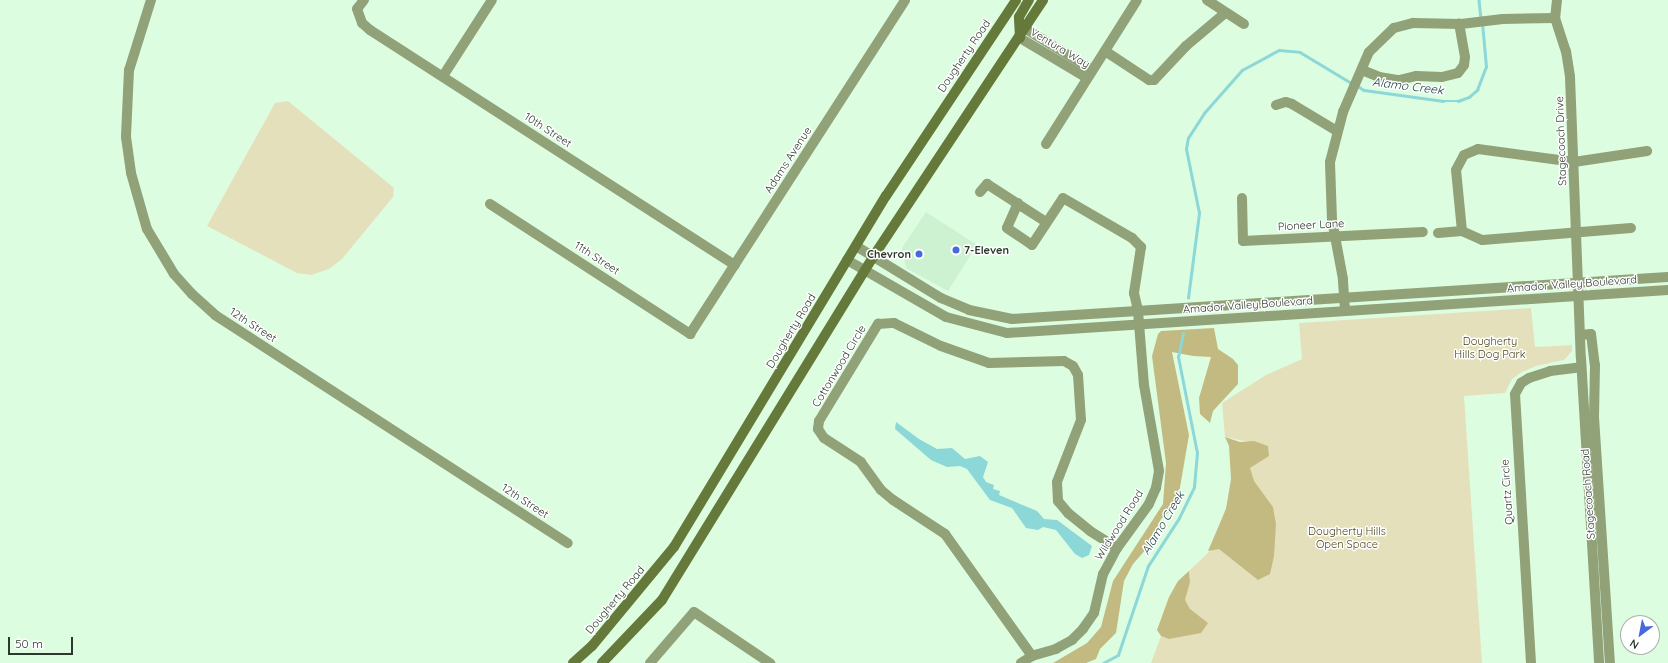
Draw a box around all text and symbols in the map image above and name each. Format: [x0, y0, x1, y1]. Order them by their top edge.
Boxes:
street label: Dougherty Road [935, 17, 993, 95]
street label: Ventura Way [1028, 25, 1092, 71]
water label: Alamo Creek [1372, 75, 1444, 97]
street label: Stagecoach Drive [1553, 96, 1569, 186]
street label: 10th Street [522, 110, 574, 150]
street label: Adams Avenue [762, 124, 814, 196]
street label: Pioneer Lane [1277, 217, 1345, 233]
street label: 11th Street [572, 239, 622, 277]
place label: 7-Eleven [964, 243, 1009, 257]
marker: 7-Eleven [951, 245, 961, 255]
place label: Chevron [867, 247, 911, 261]
marker: Chevron [914, 249, 924, 259]
street label: Amador Valley Boulevard [1507, 273, 1637, 295]
street label: Dougherty Road [764, 291, 818, 371]
street label: Amador Valley Boulevard [1183, 294, 1313, 316]
street label: 12th Street [227, 305, 279, 345]
street label: Cottonwood Circle [809, 323, 869, 409]
park label: Dougherty Hills Dog Park [1454, 335, 1526, 361]
street label: Stagecoach Road [1578, 448, 1598, 540]
street label: Quartz Circle [1498, 459, 1516, 525]
street label: 12th Street [499, 481, 551, 521]
street label: Wildwood Road [1092, 487, 1146, 563]
water label: Alamo Creek [1138, 489, 1188, 557]
park label: Dougherty Hills Open Space [1308, 525, 1386, 551]
street label: Dougherty Road [583, 563, 647, 637]
north arrow [1620, 615, 1660, 655]
scale bar [10, 629, 75, 655]
text: 50 m [15, 636, 43, 651]
text: N [1627, 636, 1641, 652]

